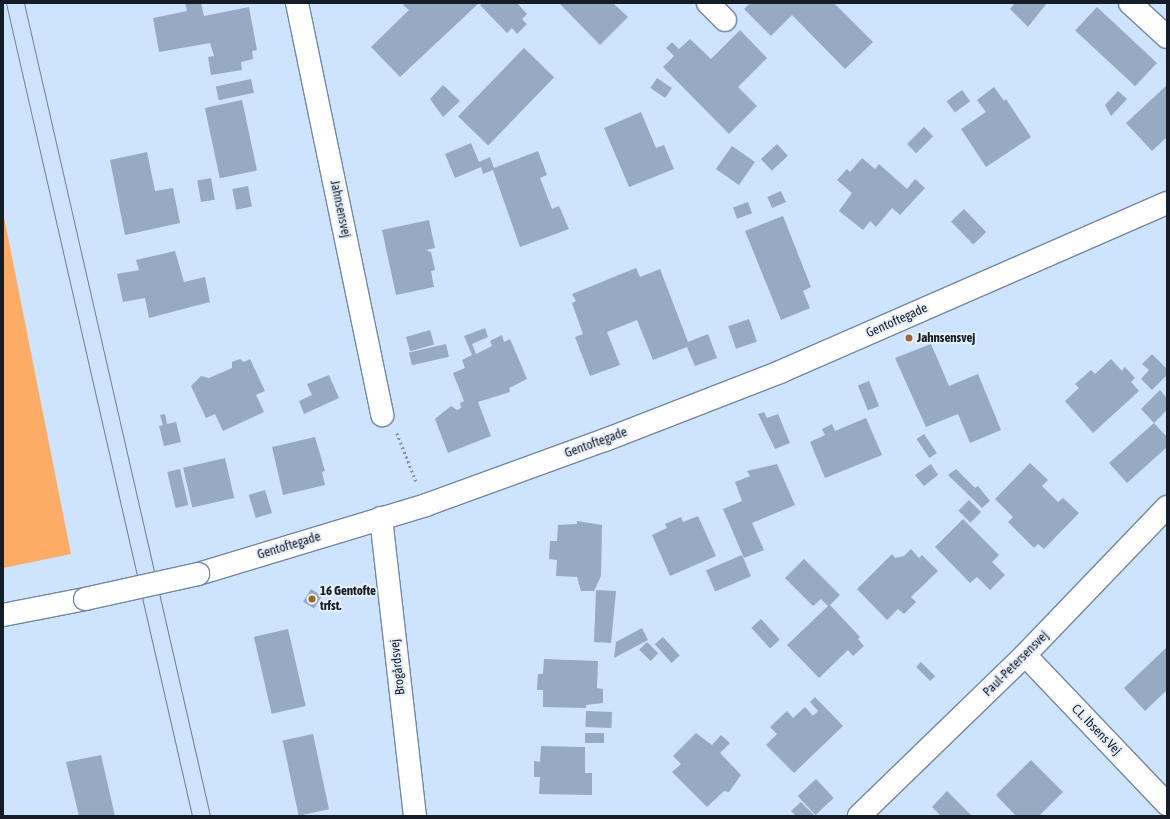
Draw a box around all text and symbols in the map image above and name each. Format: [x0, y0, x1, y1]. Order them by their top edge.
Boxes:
street label: Jahnsensvej [326, 179, 354, 239]
street label: Gentoftegade [864, 301, 930, 341]
place label: Jahnsensvej [917, 330, 975, 346]
marker: Jahnsensvej [904, 333, 914, 343]
street label: Gentoftegade [563, 424, 629, 462]
street label: Gentoftegade [255, 529, 323, 563]
place label: 16 Gentofte trfst. [320, 584, 376, 615]
marker: 16 Gentofte trfst. [307, 594, 317, 604]
street label: Paul-Petersensvej [980, 628, 1052, 700]
street label: Brogårdsvej [387, 638, 409, 696]
street label: C.L. Ibsens Vej [1068, 701, 1124, 759]

